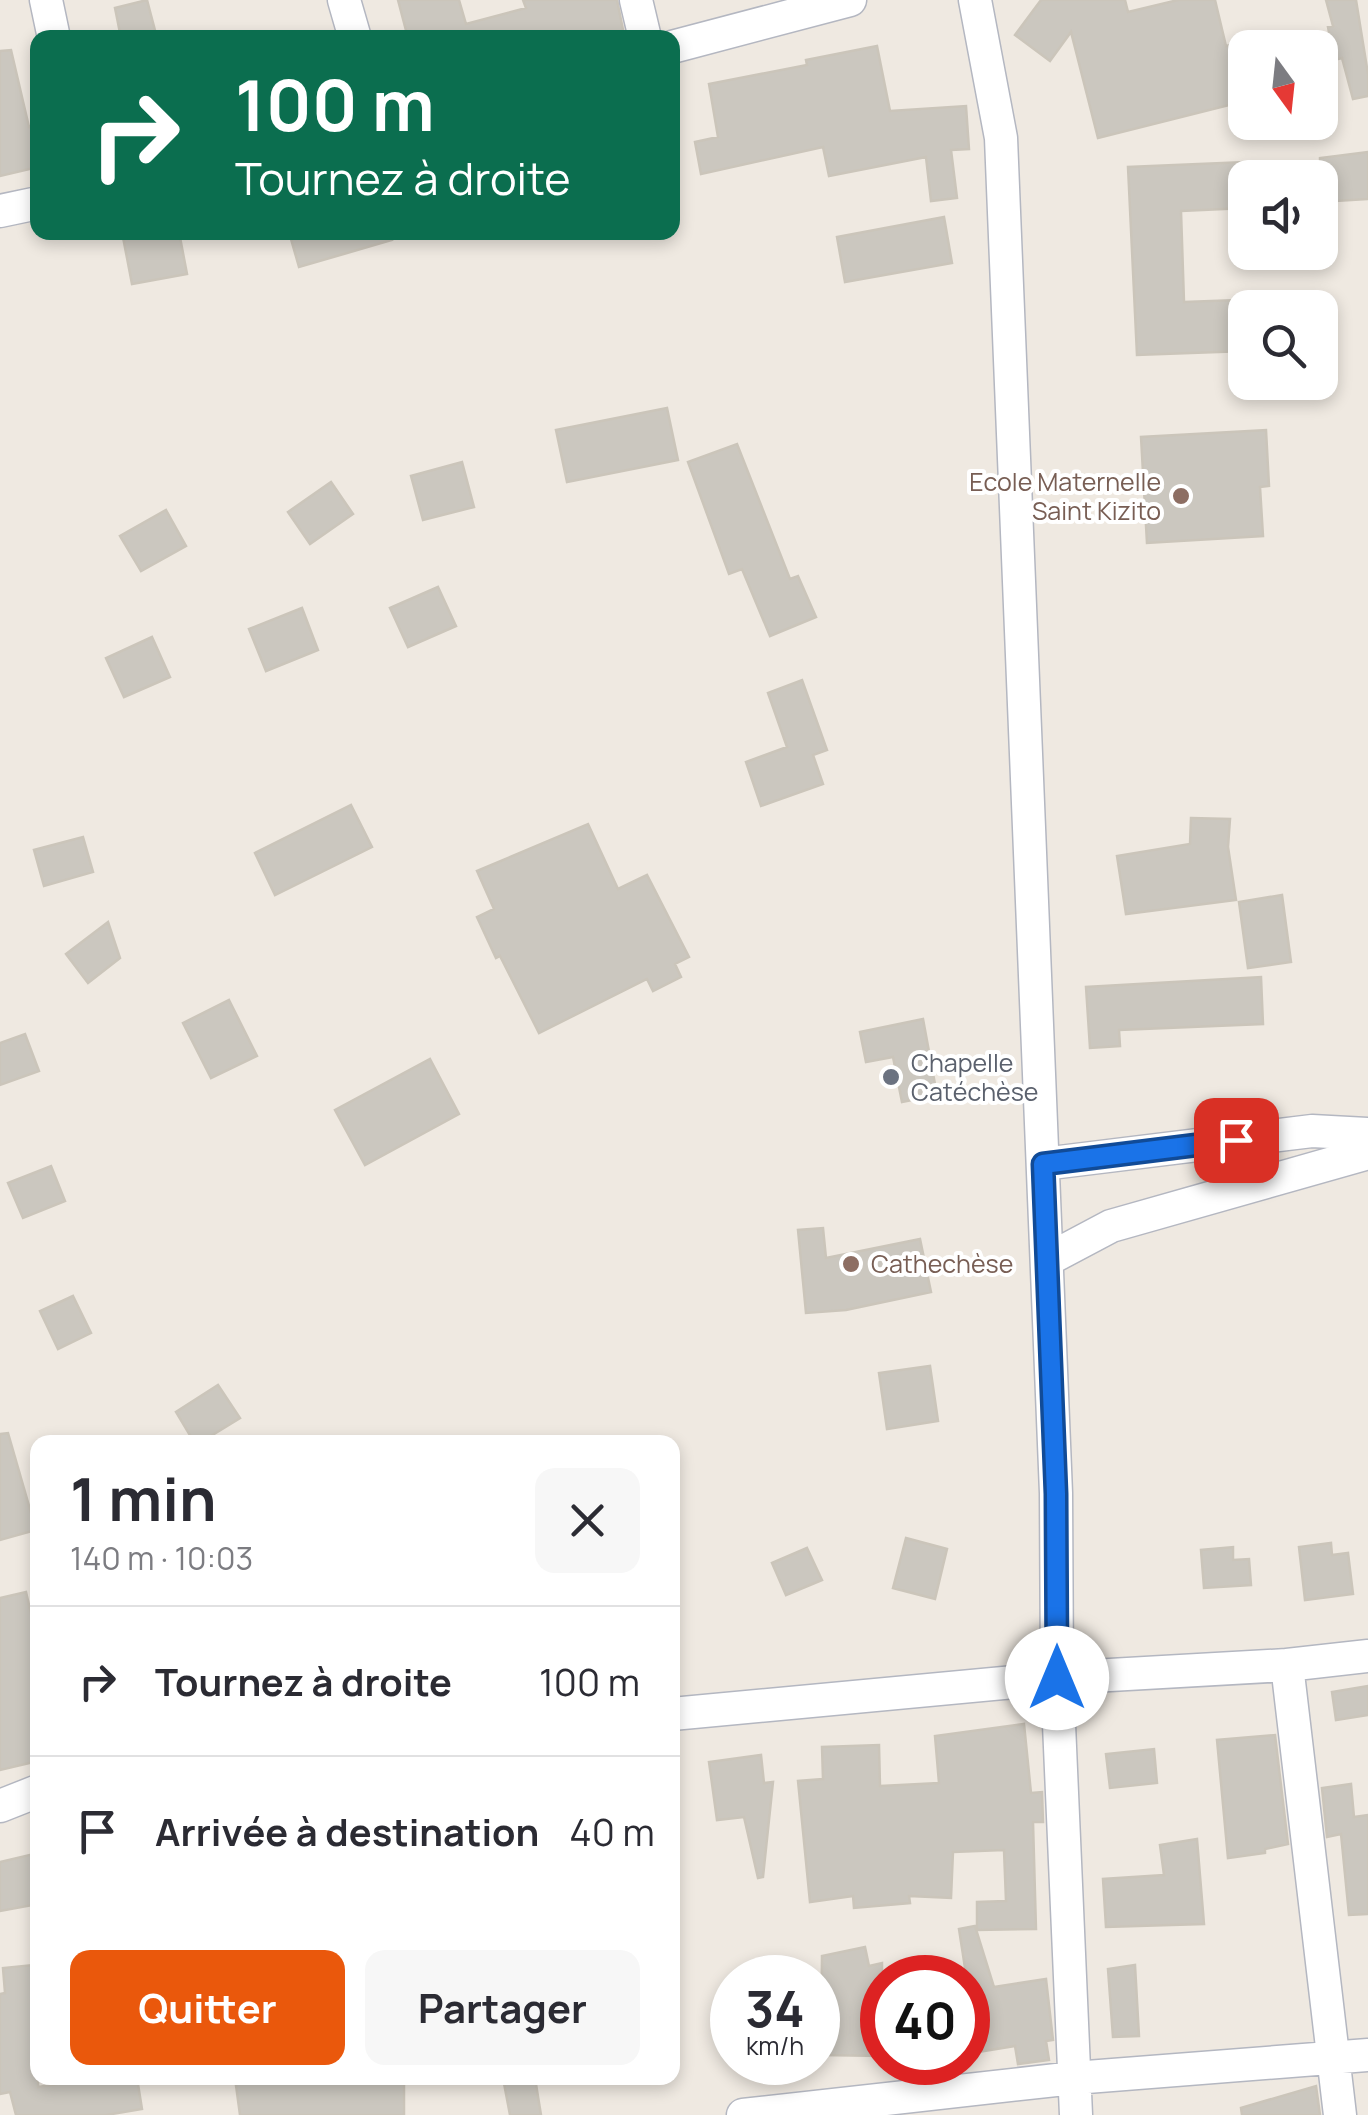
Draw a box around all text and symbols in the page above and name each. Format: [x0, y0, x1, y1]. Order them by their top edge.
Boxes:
north arrow [1228, 30, 1338, 140]
map controls [1228, 30, 1338, 400]
text: 100 m [235, 56, 435, 152]
icon: right [70, 70, 200, 200]
text: Tournez à droite [235, 147, 571, 209]
button: sound [1228, 160, 1338, 270]
button: search [1228, 290, 1338, 400]
place label: Ecole Maternelle Saint Kizito [969, 464, 1161, 528]
marker: Ecole Maternelle Saint Kizito [1170, 485, 1192, 507]
place label: Chapelle Catéchèse [911, 1045, 1038, 1109]
marker: Chapelle Catéchèse [880, 1066, 902, 1088]
pin [1194, 1098, 1279, 1183]
icon: arrive [1209, 1113, 1264, 1168]
place label: Cathechèse [871, 1246, 1013, 1281]
marker: Cathechèse [840, 1253, 862, 1275]
text: 1 min [70, 1457, 217, 1539]
button: close [535, 1468, 640, 1573]
text: 140 m · 10:03 [70, 1536, 253, 1580]
position arrow [1005, 1626, 1109, 1730]
icon: right [70, 1654, 125, 1709]
text: Tournez à droite [155, 1655, 452, 1707]
text: 100 m [539, 1655, 640, 1707]
icon: arrive [70, 1804, 125, 1859]
text: Arrivée à destination [155, 1805, 539, 1857]
text: 40 m [569, 1805, 655, 1857]
button: Quitter [70, 1950, 345, 2065]
button: Partager [365, 1950, 640, 2065]
speed limit sign: 40 [860, 1955, 990, 2085]
text: 34 [745, 1974, 805, 2042]
text: km/h [746, 2028, 804, 2063]

